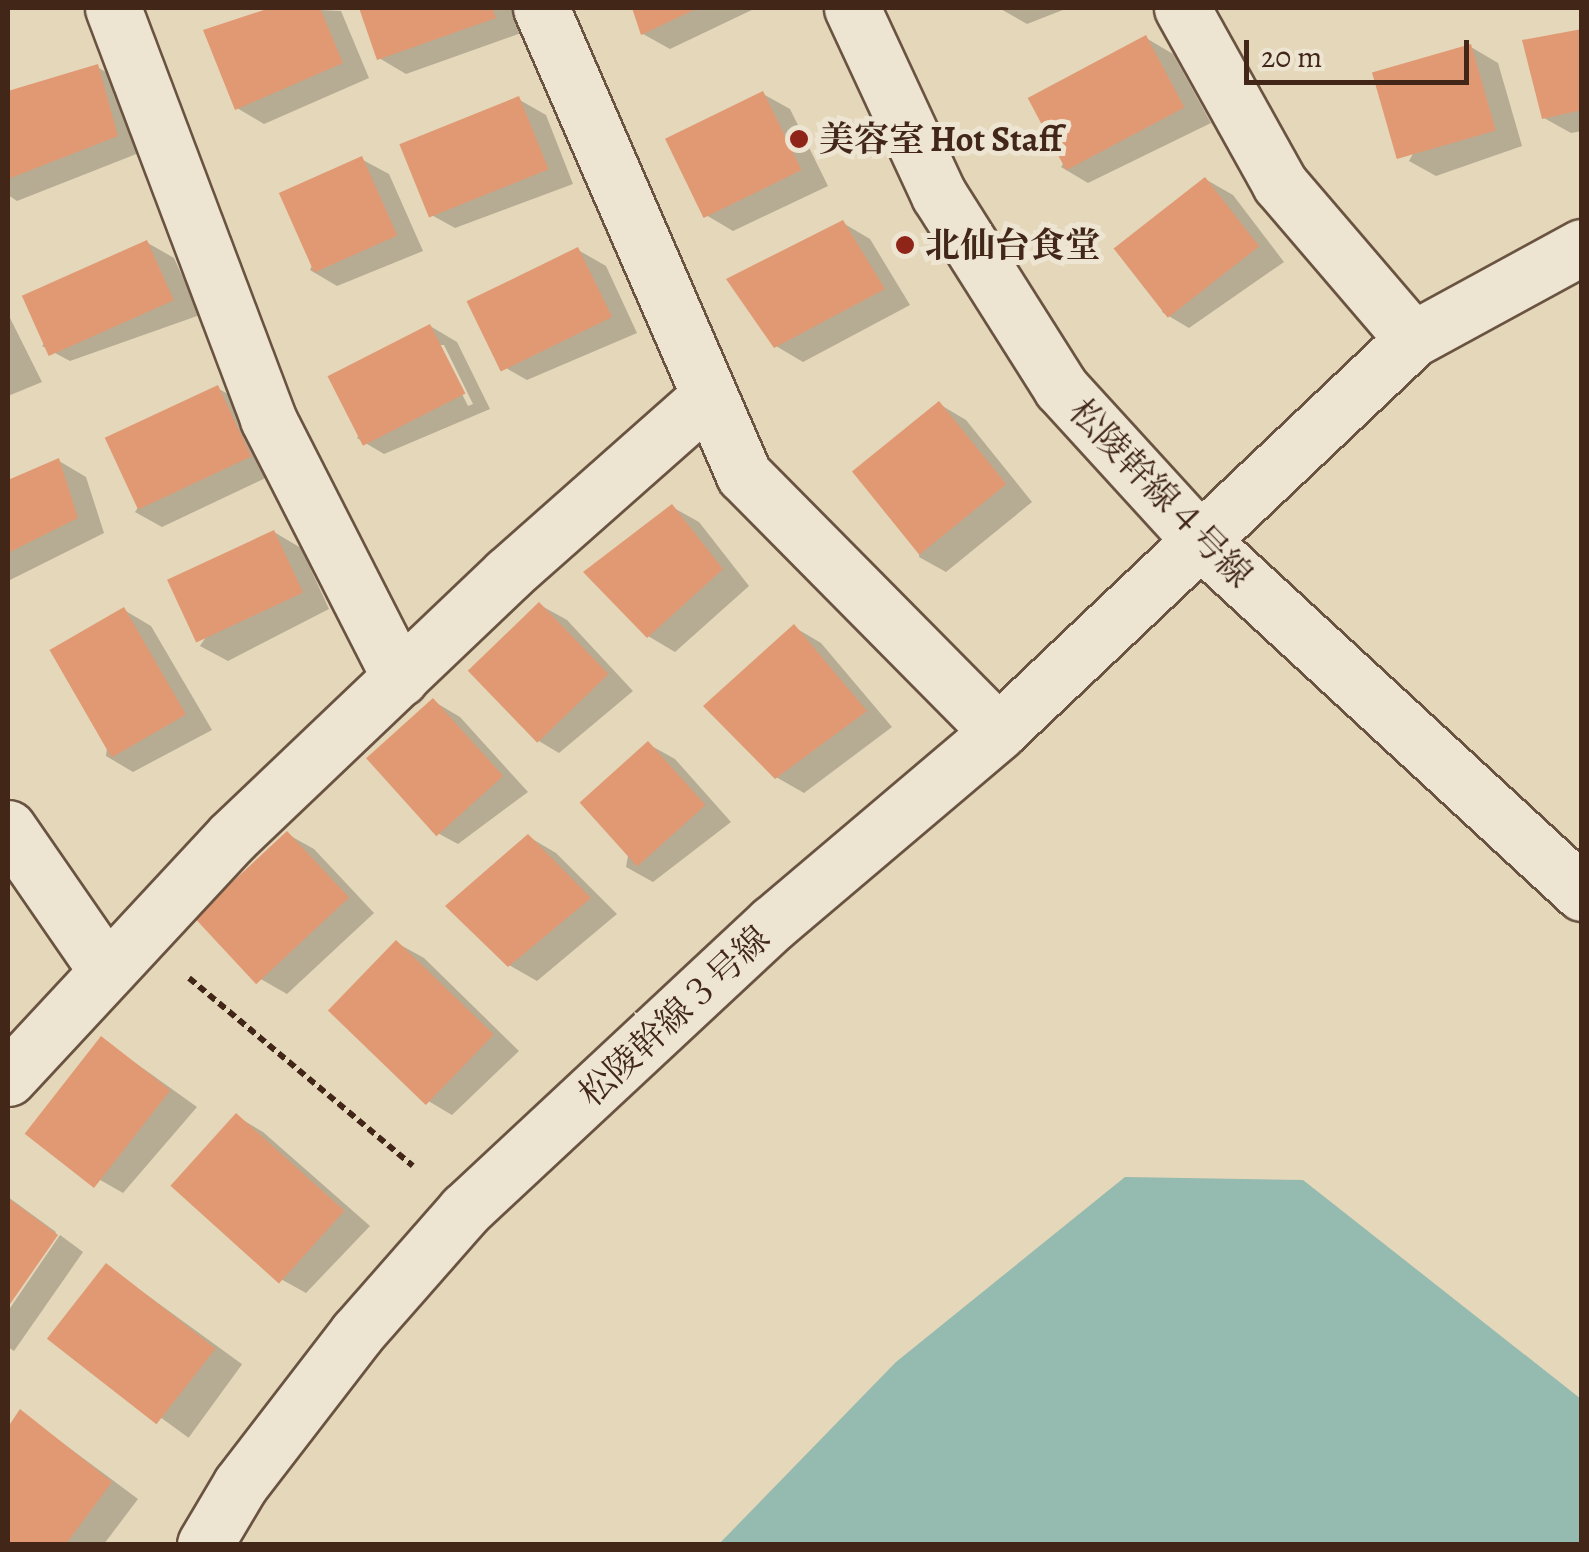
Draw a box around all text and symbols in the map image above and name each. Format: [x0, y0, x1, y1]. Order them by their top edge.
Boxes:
scale bar [1249, 20, 1474, 82]
text: 20 m [1261, 37, 1322, 77]
place label: 美容室 Hot Staff [819, 118, 1062, 160]
marker: 美容室 Hot Staff [788, 128, 810, 150]
place label: 北仙台食堂 [925, 224, 1100, 266]
marker: 北仙台食堂 [894, 234, 916, 256]
street label: 松陵幹線４号線 [1061, 390, 1261, 596]
street label: 松陵幹線３号線 [570, 917, 778, 1115]

